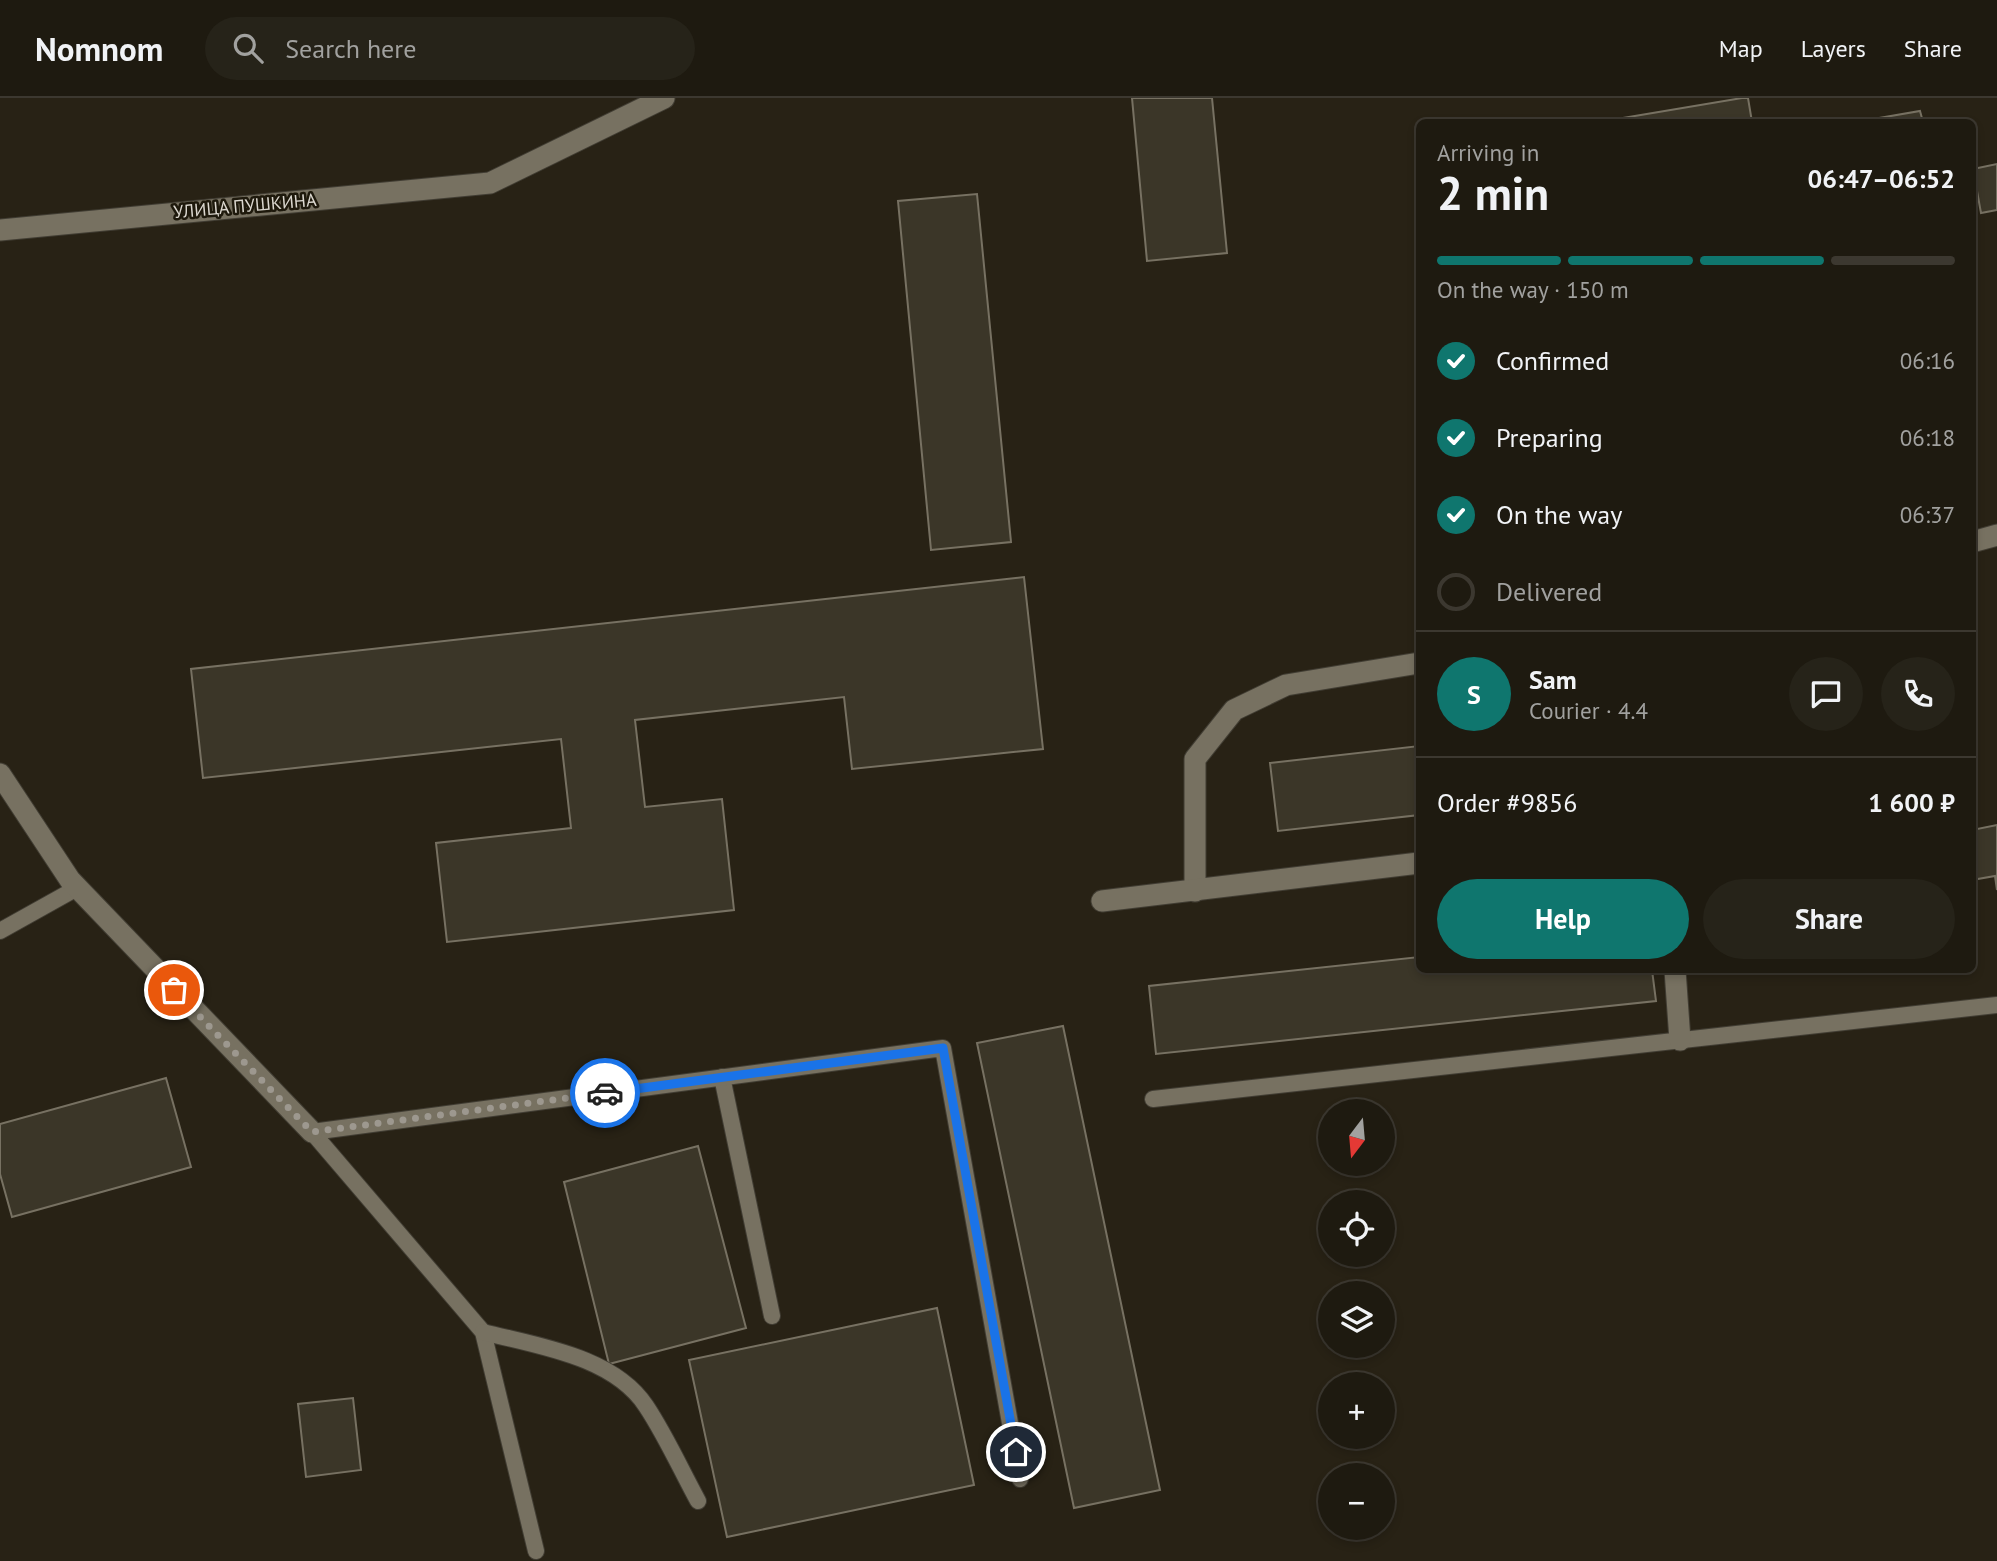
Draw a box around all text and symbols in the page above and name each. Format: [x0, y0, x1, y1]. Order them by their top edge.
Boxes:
search box [205, 17, 695, 80]
text: Nomnom [35, 27, 163, 70]
icon: search [229, 29, 267, 67]
text: Search here [285, 32, 416, 65]
text: Map [1719, 33, 1763, 64]
text: Layers [1801, 33, 1866, 64]
text: Share [1904, 33, 1962, 64]
text: Arriving in [1437, 138, 1539, 167]
text: 06:47–06:52 [1808, 162, 1955, 195]
text: 2 min [1437, 163, 1549, 223]
street label: УЛИЦА ПУШКИНА [173, 188, 318, 223]
text: On the way · 150 m [1437, 275, 1629, 304]
icon: check [1437, 342, 1475, 380]
text: Confirmed [1496, 344, 1609, 377]
text: 06:16 [1900, 346, 1955, 375]
icon: check [1437, 419, 1475, 457]
text: Preparing [1496, 421, 1603, 454]
text: 06:18 [1900, 423, 1955, 452]
icon: check [1437, 496, 1475, 534]
text: On the way [1496, 498, 1622, 531]
text: 06:37 [1900, 500, 1955, 529]
text: Delivered [1496, 575, 1602, 608]
button: chat [1789, 657, 1863, 731]
button: phone [1881, 657, 1955, 731]
text: Sam [1529, 663, 1577, 696]
text: S [1467, 678, 1481, 711]
text: Courier · 4.4 [1529, 696, 1648, 725]
text: Order #9856 [1437, 786, 1577, 819]
text: 1 600 ₽ [1868, 786, 1955, 819]
button: Help [1437, 879, 1689, 959]
button: Share [1703, 879, 1955, 959]
pin [144, 960, 204, 1020]
icon: bag [155, 971, 193, 1009]
courier [570, 1058, 640, 1128]
icon: car [586, 1074, 624, 1112]
north arrow [1318, 1099, 1395, 1176]
map controls [1318, 1099, 1395, 1540]
button: locate [1318, 1190, 1395, 1267]
button: layers [1318, 1281, 1395, 1358]
button: + [1318, 1372, 1395, 1449]
pin [986, 1422, 1046, 1482]
icon: home [997, 1433, 1035, 1471]
button: − [1318, 1463, 1395, 1540]

